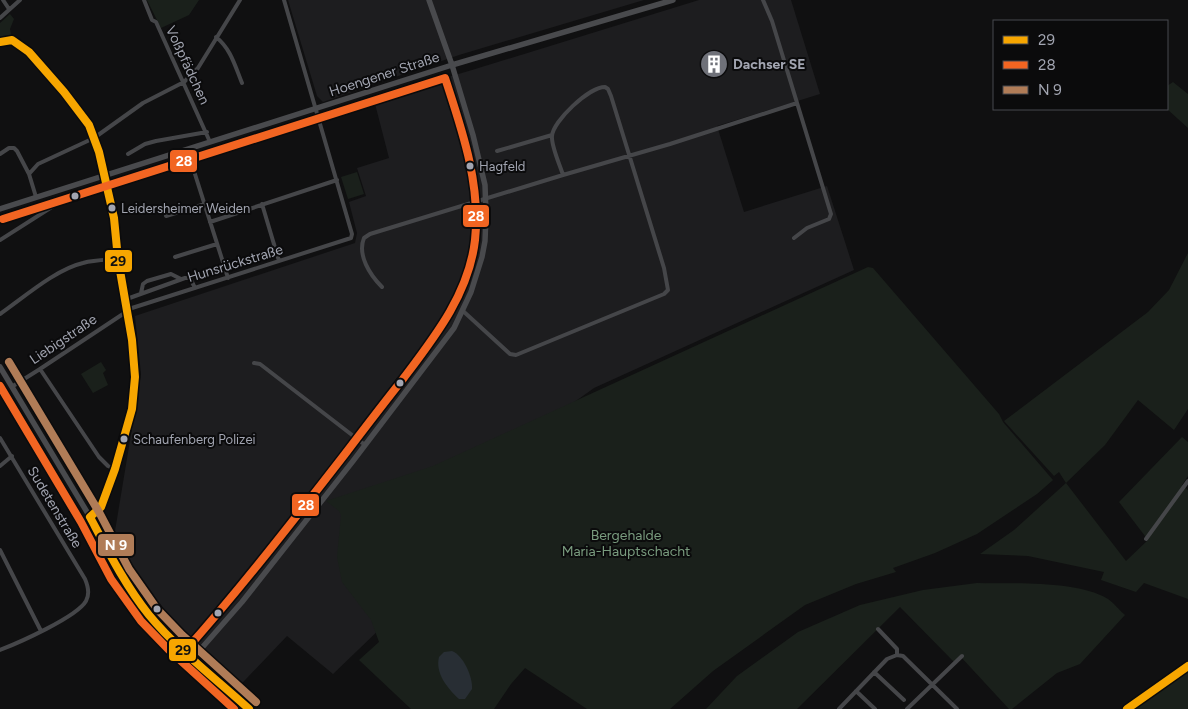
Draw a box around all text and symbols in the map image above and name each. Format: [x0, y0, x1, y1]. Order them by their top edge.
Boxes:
legend [993, 20, 1168, 110]
street label: Voßpfädchen [162, 23, 213, 107]
text: 29 [1038, 31, 1055, 49]
street label: Hoengener Straße [327, 49, 442, 100]
building icon: Dachser SE [699, 49, 729, 79]
place label: Dachser SE [733, 56, 806, 73]
text: 28 [1038, 56, 1056, 74]
text: N 9 [1038, 81, 1062, 99]
line badge: 28 [169, 149, 198, 173]
text: 28 [176, 153, 192, 170]
place label: Hagfeld [479, 159, 525, 174]
marker: Hagfeld [465, 161, 475, 171]
unlabelled marker [70, 191, 80, 201]
place label: Leidersheimer Weiden [121, 201, 250, 216]
marker: Leidersheimer Weiden [107, 203, 117, 213]
line badge: 28 [462, 204, 490, 228]
text: 28 [468, 208, 484, 225]
street label: Hunsrückstraße [185, 241, 285, 286]
line badge: 29 [104, 249, 133, 273]
text: 29 [110, 253, 126, 270]
street label: Liebigstraße [27, 311, 100, 368]
unlabelled marker [395, 378, 405, 388]
place label: Schaufenberg Polizei [133, 432, 256, 447]
marker: Schaufenberg Polizei [119, 434, 129, 444]
street label: Sudetenstraße [24, 463, 86, 551]
line badge: 28 [291, 493, 320, 517]
text: 28 [298, 497, 314, 514]
park label: Bergehalde Maria-Hauptschacht [562, 527, 690, 560]
line badge: N 9 [97, 533, 135, 557]
text: N 9 [105, 537, 127, 554]
unlabelled marker [152, 604, 162, 614]
unlabelled marker [213, 608, 223, 618]
line badge: 29 [168, 638, 197, 662]
text: 29 [175, 642, 191, 659]

